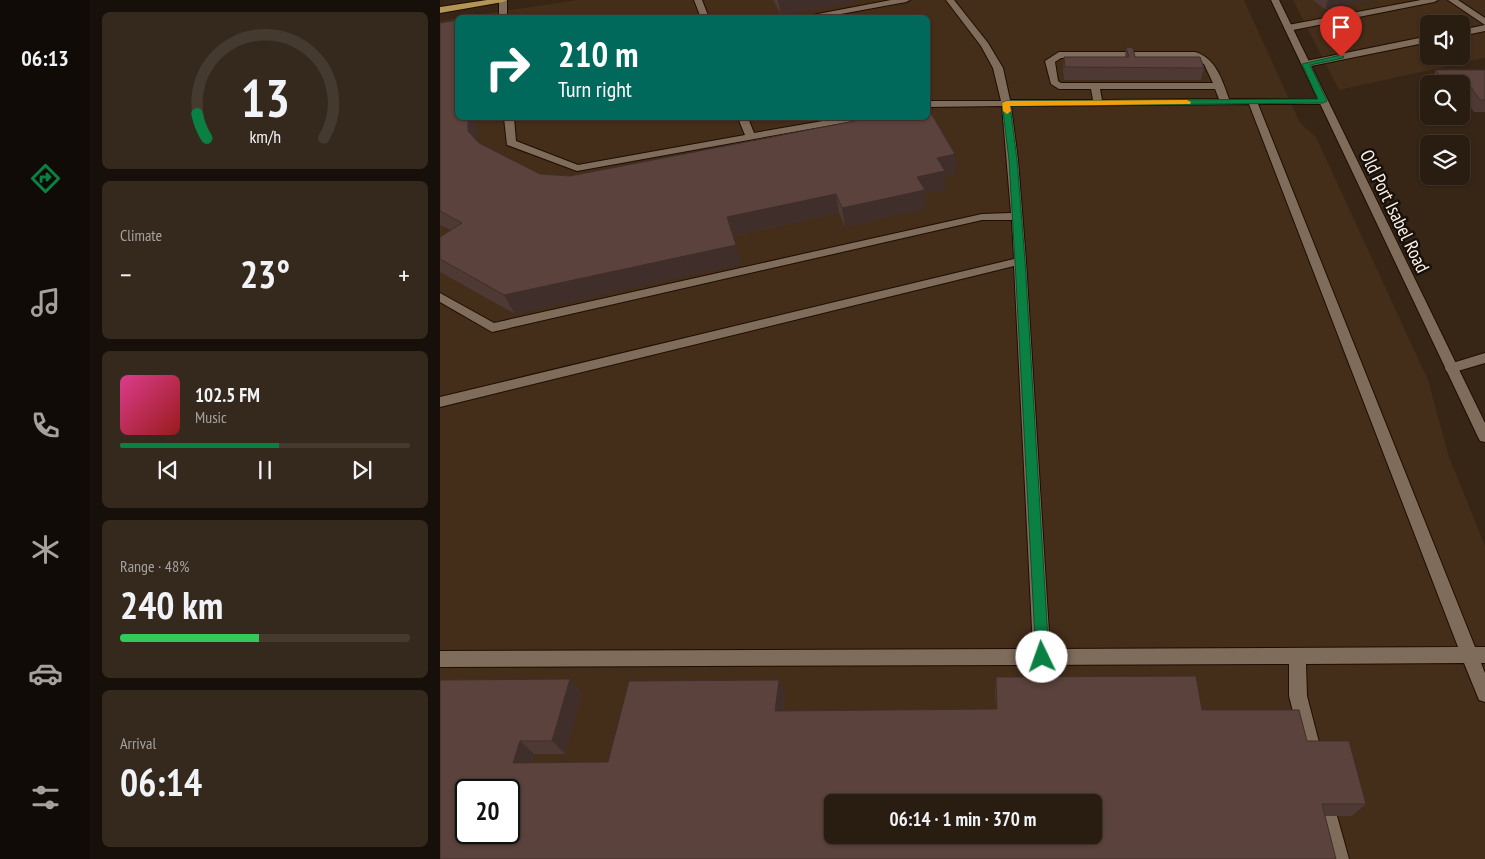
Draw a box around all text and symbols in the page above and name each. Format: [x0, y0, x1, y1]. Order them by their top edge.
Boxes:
pin [1320, 6, 1362, 57]
icon: arrive [1327, 13, 1355, 41]
map controls [1420, 15, 1470, 185]
button: sound [1420, 15, 1470, 65]
text: 210 m [558, 31, 639, 77]
icon: right [475, 35, 540, 100]
text: 06:13 [21, 44, 69, 72]
text: 13 [240, 64, 290, 131]
text: Turn right [558, 75, 632, 103]
button: search [1420, 75, 1470, 125]
text: km/h [249, 125, 281, 148]
button: layers [1420, 135, 1470, 185]
street label: Old Port Isabel Road [1355, 146, 1435, 276]
icon: directions [28, 161, 63, 196]
text: Climate [120, 225, 162, 245]
text: 23° [240, 249, 290, 298]
text: − [120, 256, 132, 293]
text: + [398, 256, 410, 293]
icon: music [28, 285, 63, 320]
text: 102.5 FM [195, 383, 260, 407]
text: Music [195, 407, 227, 427]
icon: phone [28, 408, 63, 443]
icon: previous [154, 456, 182, 484]
icon: pause [251, 456, 279, 484]
icon: next [348, 456, 376, 484]
icon: climate [28, 532, 63, 567]
text: Range · 48% [120, 556, 189, 576]
text: 240 km [120, 580, 223, 629]
position arrow [1015, 630, 1067, 682]
icon: car [28, 656, 63, 691]
text: Arrival [120, 733, 156, 753]
text: 06:14 [120, 757, 202, 806]
speed limit sign: 20 [455, 779, 520, 844]
icon: filters [28, 780, 63, 815]
text: 06:14 · 1 min · 370 m [890, 807, 1036, 831]

